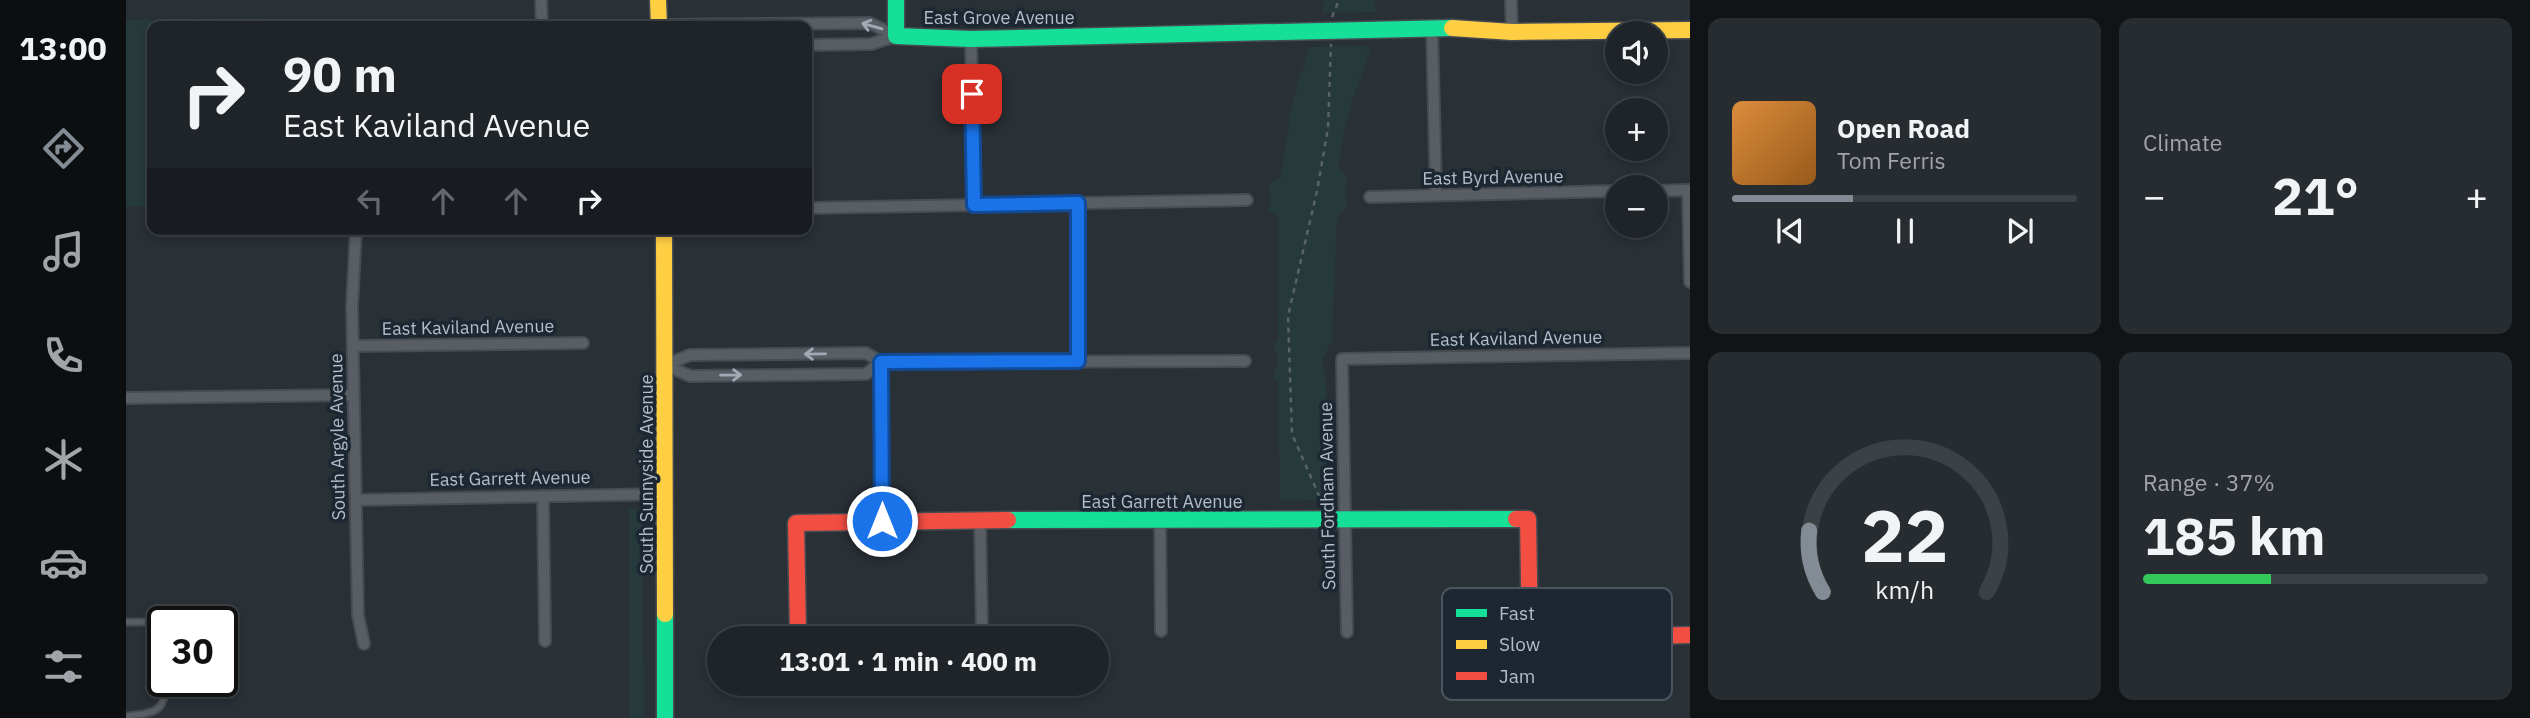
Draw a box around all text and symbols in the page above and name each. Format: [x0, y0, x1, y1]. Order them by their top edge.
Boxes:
street label: East Grove Avenue [923, 6, 1075, 29]
one-way arrow [861, 19, 883, 32]
map controls [1605, 21, 1668, 238]
button: sound [1605, 21, 1668, 84]
text: 13:00 [19, 27, 107, 69]
text: 90 m [283, 42, 397, 105]
icon: right [168, 49, 259, 140]
pin [942, 64, 1002, 124]
icon: arrive [953, 75, 991, 113]
button: + [1605, 98, 1668, 161]
text: East Kaviland Avenue [283, 104, 590, 146]
text: Open Road [1837, 111, 1970, 145]
icon: directions [39, 124, 88, 173]
text: Climate [2143, 127, 2222, 157]
text: Tom Ferris [1837, 145, 1946, 175]
text: 21° [2272, 162, 2359, 229]
street label: East Byrd Avenue [1422, 164, 1564, 190]
text: − [2143, 171, 2166, 220]
text: + [2465, 171, 2488, 220]
button: − [1605, 175, 1668, 238]
icon: left [351, 182, 389, 220]
icon: ahead [424, 182, 462, 220]
icon: ahead [497, 182, 535, 220]
icon: right [570, 182, 608, 220]
icon: previous [1771, 212, 1809, 250]
icon: pause [1886, 212, 1924, 250]
icon: next [2001, 212, 2039, 250]
icon: music [39, 227, 88, 276]
street label: East Kaviland Avenue [381, 314, 555, 340]
street label: East Kaviland Avenue [1429, 325, 1603, 351]
icon: phone [39, 331, 88, 380]
one-way arrow [804, 347, 827, 361]
street label: South Argyle Avenue [324, 353, 350, 521]
one-way arrow [719, 369, 742, 382]
street label: South Sunnyside Avenue [635, 374, 658, 574]
street label: South Fordham Avenue [1314, 402, 1340, 590]
icon: climate [39, 435, 88, 484]
street label: East Garrett Avenue [429, 465, 591, 491]
text: Range · 37% [2143, 467, 2275, 497]
position arrow [845, 484, 919, 558]
text: 22 [1861, 487, 1948, 582]
street label: East Garrett Avenue [1081, 490, 1243, 513]
text: 185 km [2143, 502, 2325, 569]
icon: car [39, 538, 88, 587]
text: km/h [1875, 573, 1934, 606]
legend [1442, 588, 1672, 700]
text: Fast [1499, 601, 1535, 625]
speed limit sign: 30 [147, 606, 238, 697]
text: Slow [1499, 632, 1540, 656]
icon: filters [39, 642, 88, 691]
text: 13:01 · 1 min · 400 m [779, 644, 1037, 678]
text: Jam [1499, 664, 1535, 688]

